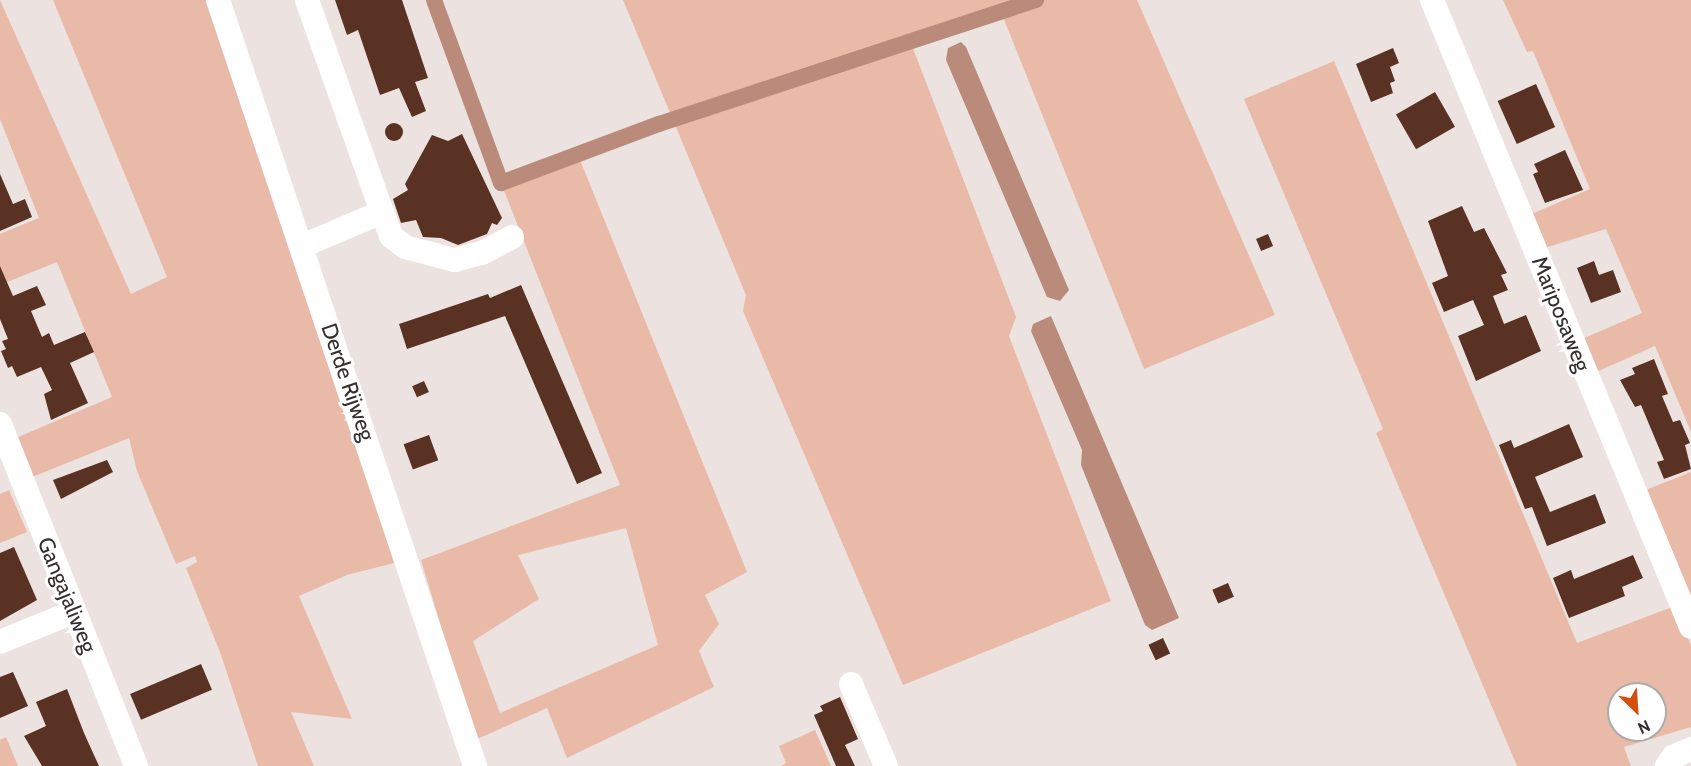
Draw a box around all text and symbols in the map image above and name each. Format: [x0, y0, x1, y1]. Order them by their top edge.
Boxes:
street label: Mariposaweg [1526, 253, 1596, 375]
street label: Derde Rijweg [316, 320, 380, 444]
street label: Gangajaliweg [32, 533, 102, 657]
north arrow [1607, 682, 1667, 742]
text: N [1635, 716, 1653, 738]

